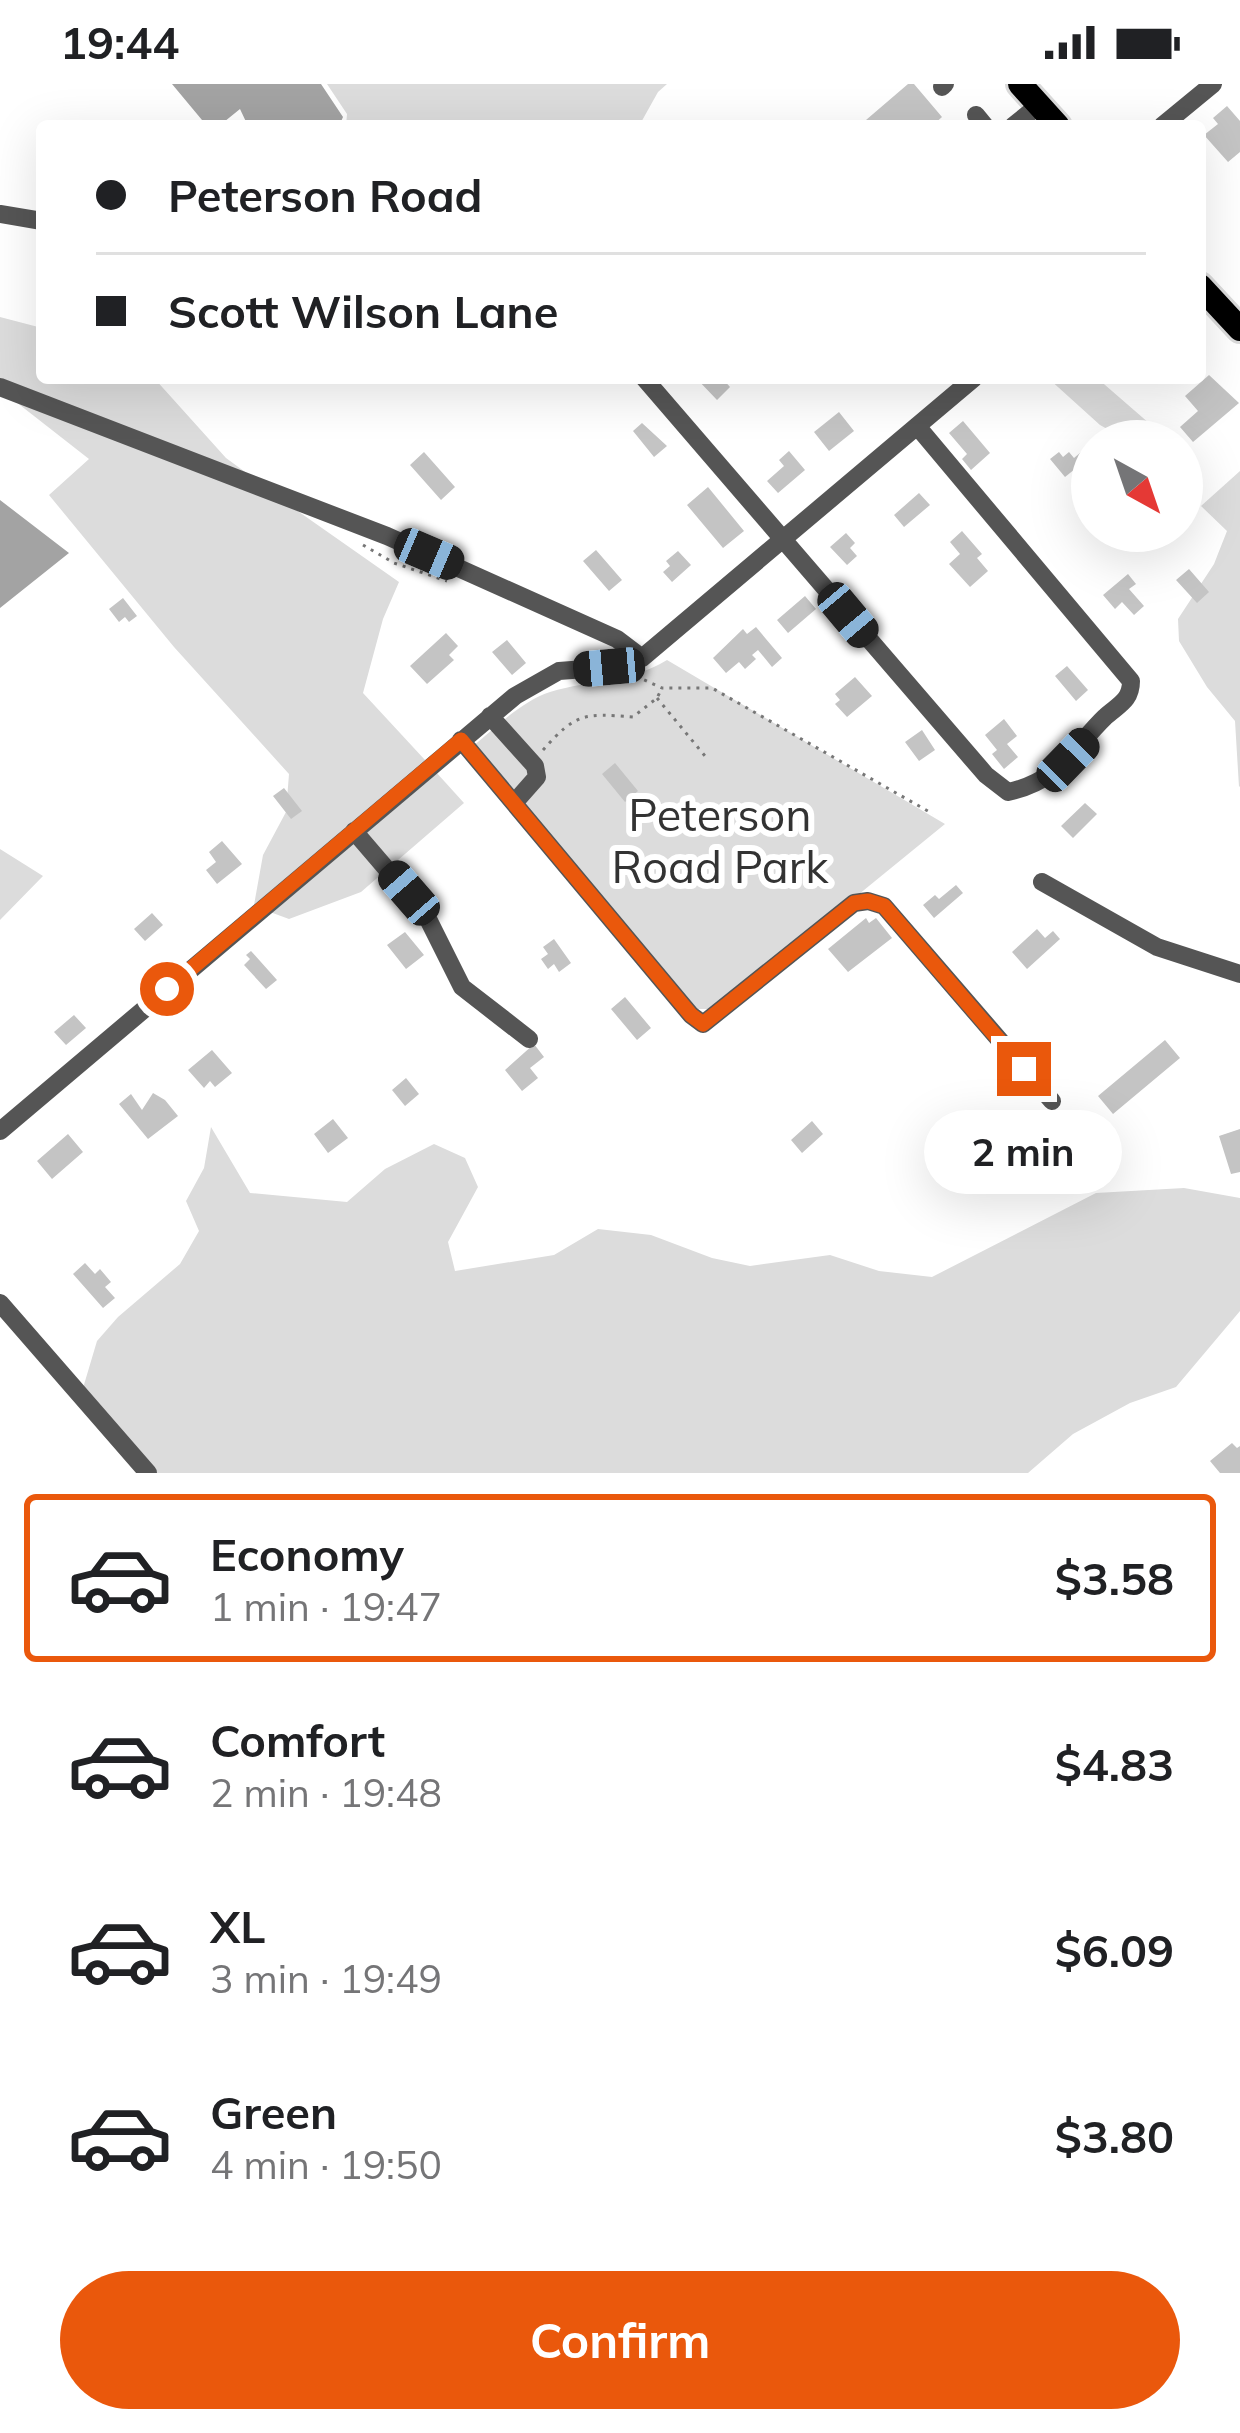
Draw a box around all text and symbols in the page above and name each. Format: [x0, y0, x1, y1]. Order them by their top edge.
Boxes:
text: 19:44 [60, 14, 179, 70]
text: Peterson Road [168, 167, 482, 223]
text: Scott Wilson Lane [168, 283, 558, 339]
north arrow [1071, 420, 1203, 552]
map controls [1071, 420, 1203, 552]
car [389, 523, 469, 585]
car [811, 576, 885, 654]
car [572, 646, 646, 688]
car [1030, 722, 1106, 798]
park label: Peterson Road Park [612, 786, 829, 894]
car [372, 854, 446, 932]
route start [140, 962, 194, 1016]
route end [997, 1042, 1051, 1096]
callout: 2 min [925, 1111, 1123, 1195]
text: 2 min [972, 1127, 1074, 1176]
icon: car [66, 1524, 174, 1632]
text: Economy [210, 1526, 404, 1582]
text: $3.58 [1055, 1550, 1174, 1606]
text: 1 min · 19:47 [210, 1582, 442, 1631]
icon: car [66, 1710, 174, 1818]
text: Comfort [210, 1712, 385, 1768]
text: $4.83 [1055, 1736, 1174, 1792]
text: 2 min · 19:48 [210, 1768, 442, 1817]
icon: car [66, 1896, 174, 2004]
text: XL [210, 1898, 265, 1954]
text: $6.09 [1055, 1922, 1174, 1978]
text: 3 min · 19:49 [210, 1954, 442, 2003]
icon: car [66, 2082, 174, 2190]
text: Green [210, 2084, 337, 2140]
text: $3.80 [1055, 2108, 1174, 2164]
text: 4 min · 19:50 [210, 2140, 442, 2189]
button: Confirm [60, 2271, 1180, 2409]

